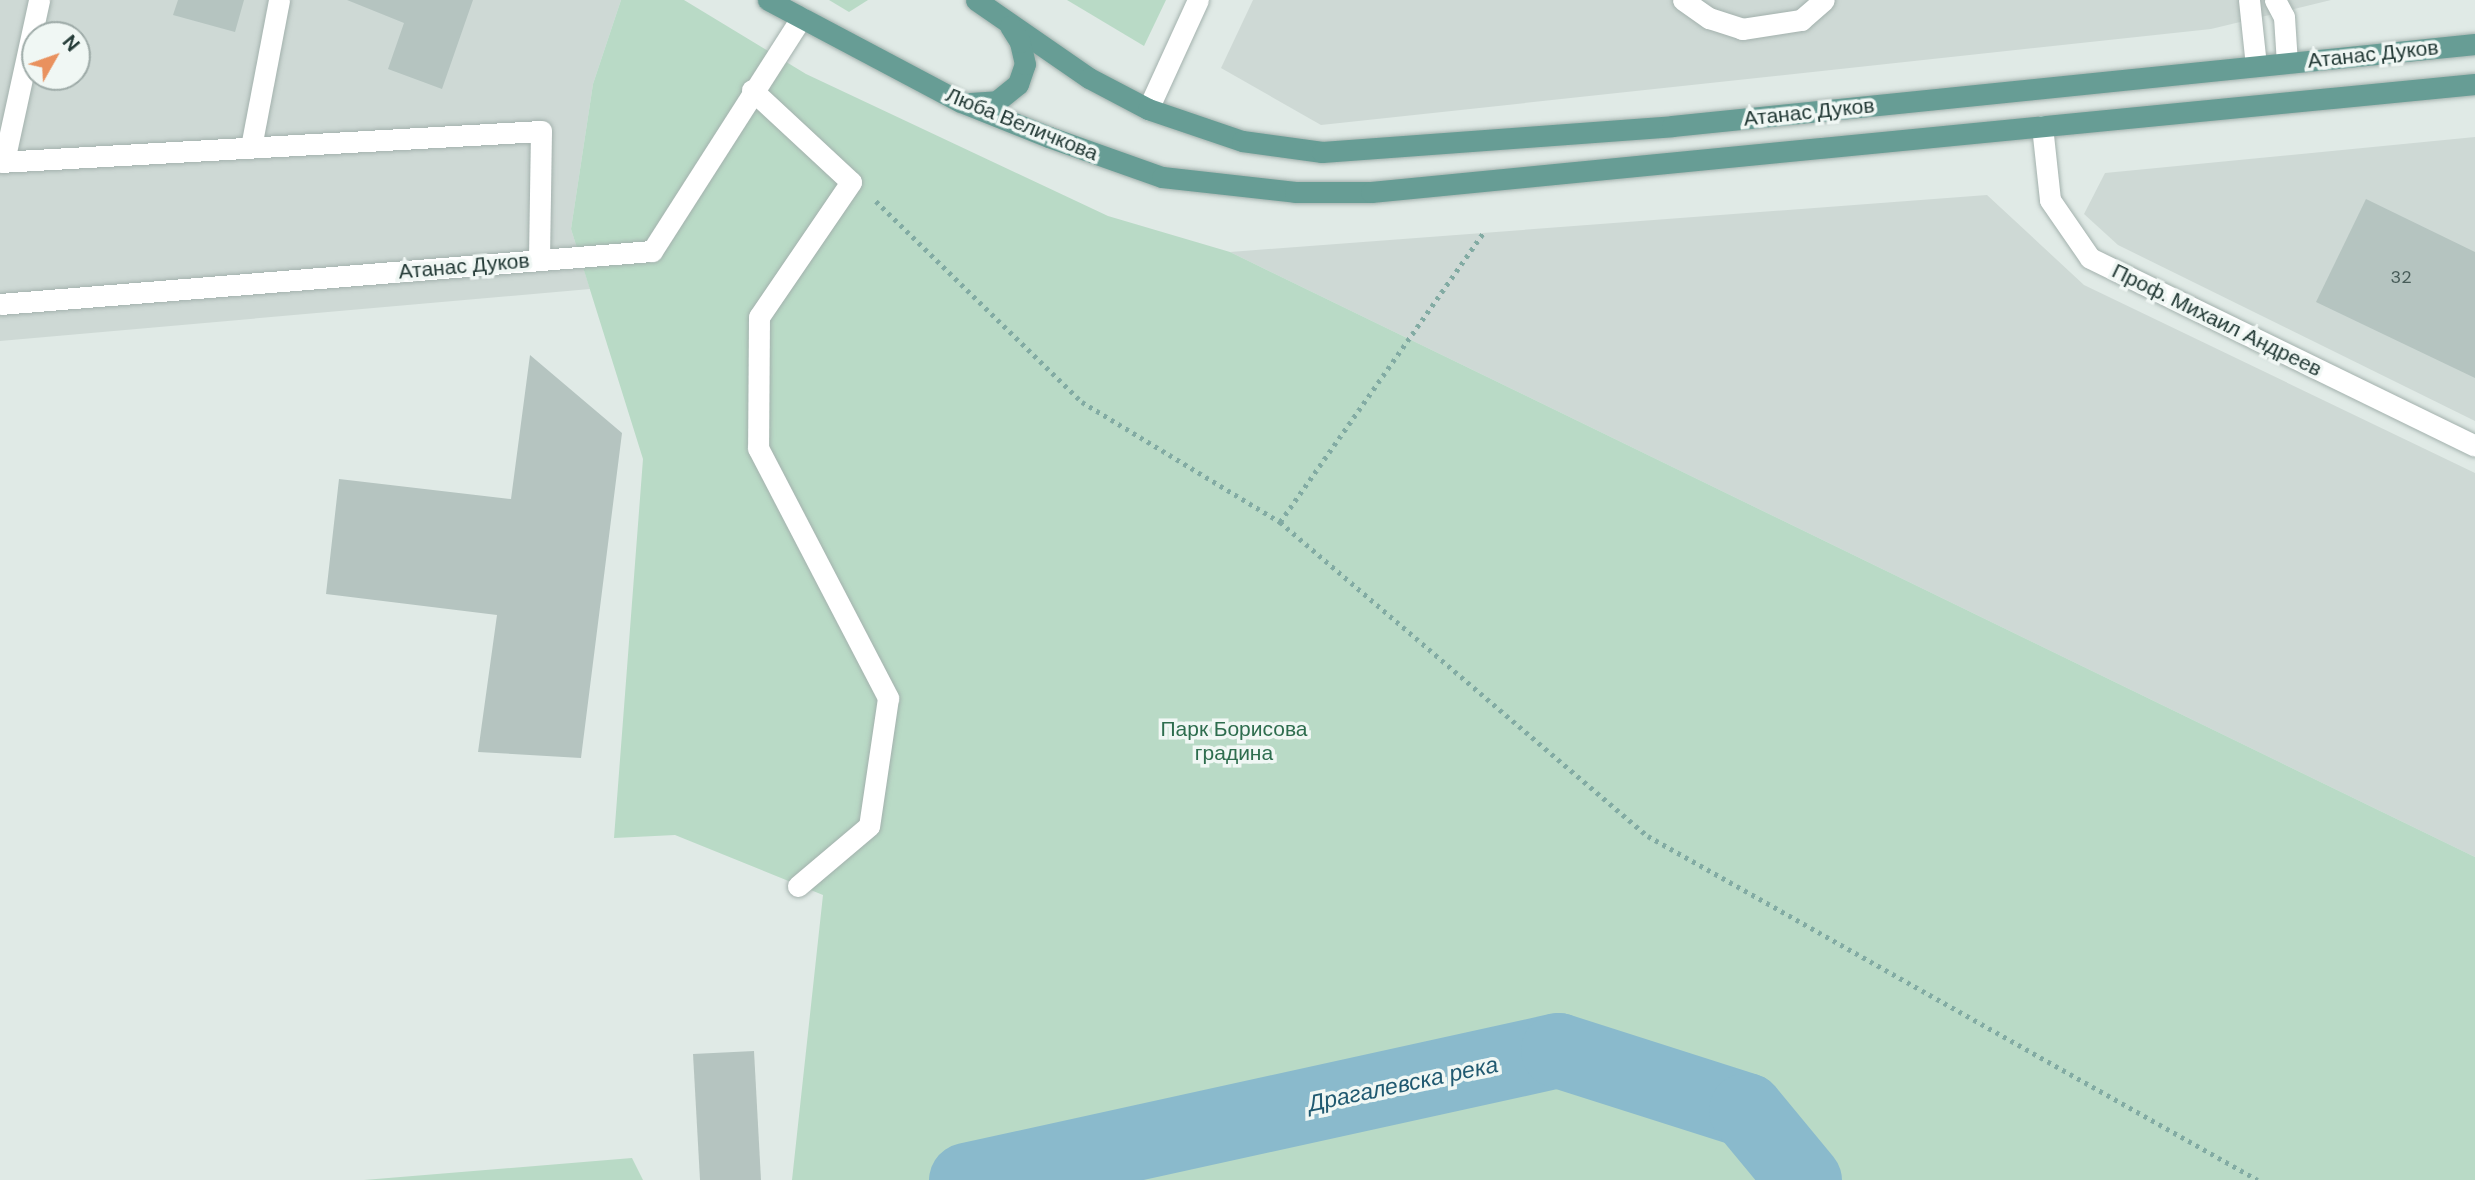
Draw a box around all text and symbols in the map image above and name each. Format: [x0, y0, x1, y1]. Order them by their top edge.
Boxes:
north arrow [21, 21, 91, 91]
text: N [57, 30, 85, 57]
street label: Атанас Дуков [2306, 35, 2440, 73]
street label: Люба Величкова [942, 82, 1102, 166]
street label: Атанас Дуков [1742, 93, 1876, 131]
street label: Атанас Дуков [397, 248, 531, 284]
street label: Проф. Михаил Андреев [2108, 258, 2326, 382]
house number: 32 [2390, 266, 2412, 288]
park label: Парк Борисова градина [1160, 716, 1308, 766]
water label: Драгалевска река [1305, 1050, 1501, 1118]

